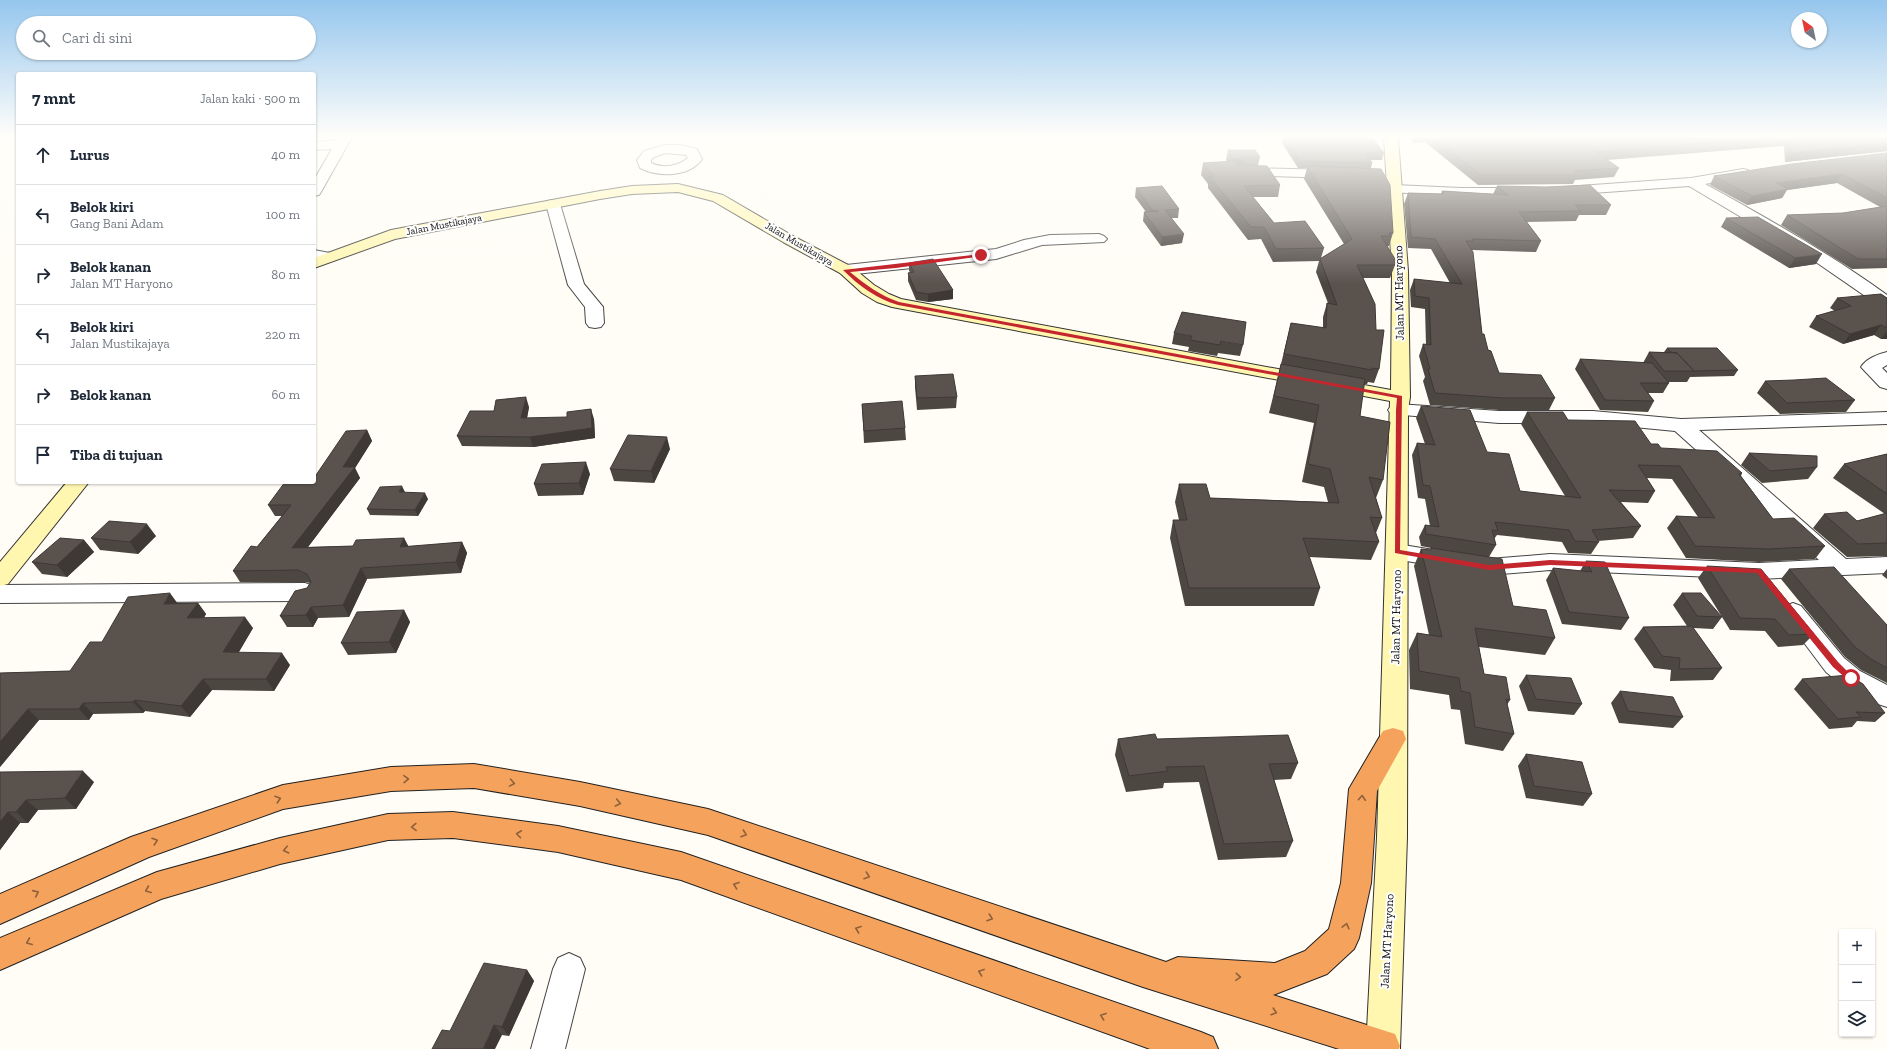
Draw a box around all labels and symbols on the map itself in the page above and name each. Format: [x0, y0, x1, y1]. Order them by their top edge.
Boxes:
north arrow [1791, 12, 1827, 48]
street label: Jalan Mustikajaya [405, 212, 483, 238]
street label: Jalan Mustikajaya [763, 220, 835, 268]
street label: Jalan MT Haryono [1391, 245, 1407, 341]
route end [972, 246, 990, 264]
street label: Jalan MT Haryono [1388, 569, 1404, 665]
route start [1842, 669, 1860, 687]
one-way arrow [403, 775, 409, 783]
one-way arrow [509, 778, 515, 787]
one-way arrow [274, 795, 281, 804]
one-way arrow [1358, 795, 1367, 801]
one-way arrow [615, 798, 621, 806]
one-way arrow [411, 822, 417, 831]
one-way arrow [740, 829, 747, 838]
one-way arrow [516, 830, 522, 839]
one-way arrow [151, 837, 158, 846]
one-way arrow [283, 845, 290, 853]
one-way arrow [863, 871, 870, 880]
one-way arrow [732, 881, 739, 890]
one-way arrow [145, 885, 153, 893]
one-way arrow [31, 890, 39, 898]
street label: Jalan MT Haryono [1378, 893, 1396, 989]
one-way arrow [986, 913, 993, 922]
one-way arrow [1341, 923, 1349, 929]
one-way arrow [855, 925, 862, 933]
one-way arrow [26, 937, 33, 945]
one-way arrow [977, 969, 984, 977]
one-way arrow [1235, 972, 1241, 981]
one-way arrow [1270, 1007, 1277, 1015]
one-way arrow [1100, 1012, 1107, 1021]

